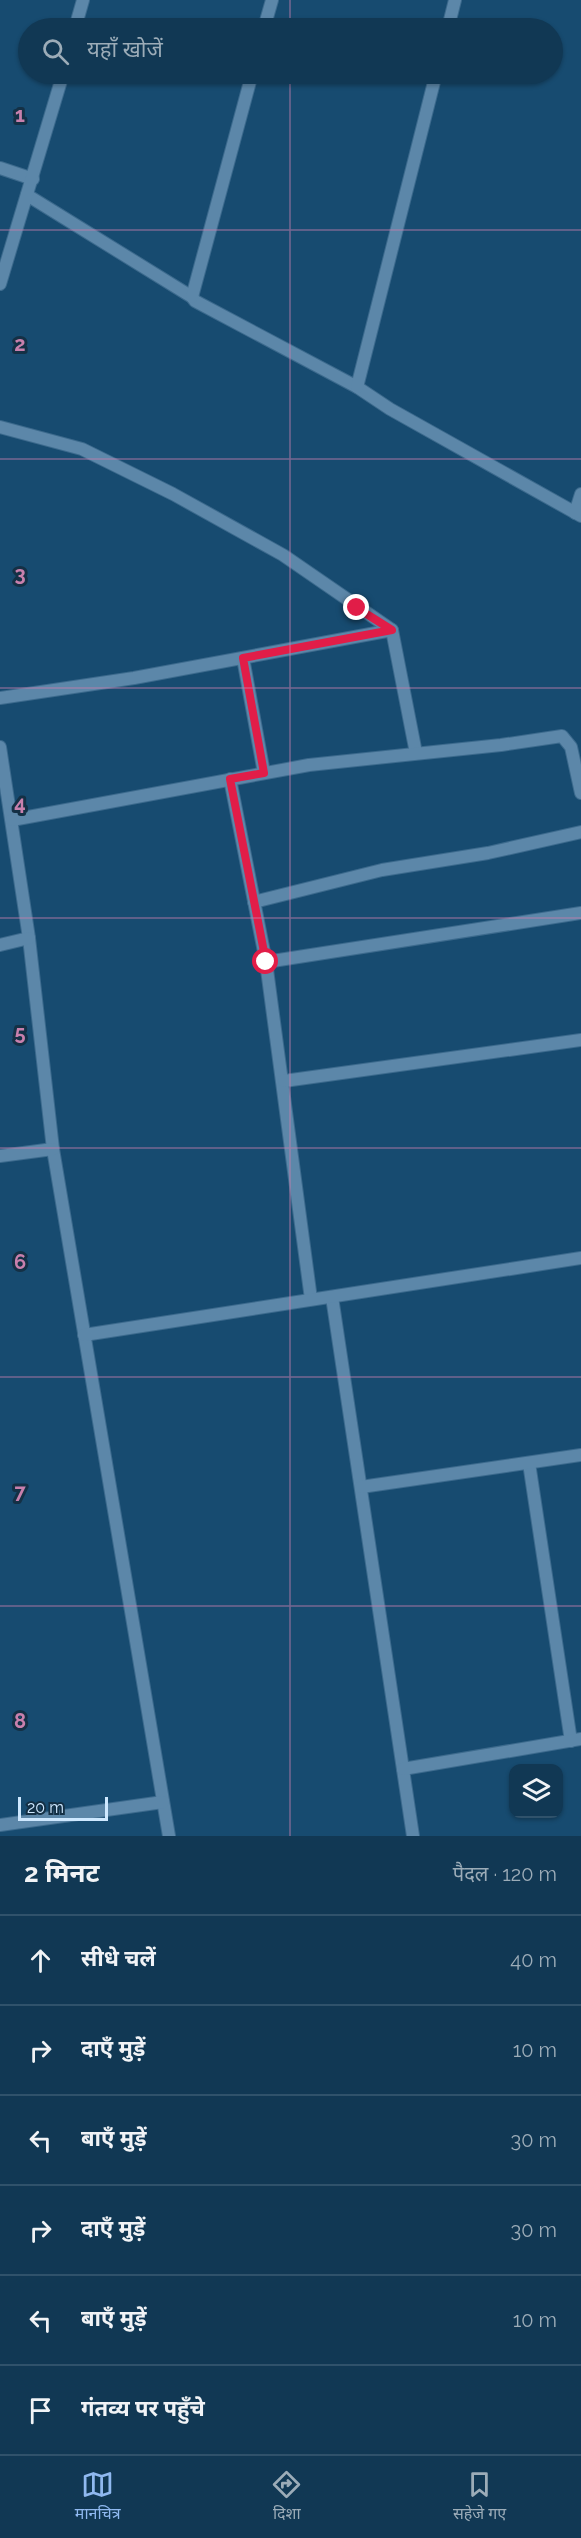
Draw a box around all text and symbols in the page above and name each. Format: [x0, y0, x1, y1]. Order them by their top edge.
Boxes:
search box [18, 18, 563, 84]
icon: search [39, 35, 72, 68]
text: यहाँ खोजें [87, 36, 163, 62]
text: 1 [15, 103, 25, 127]
text: 2 [14, 332, 26, 356]
text: 3 [14, 562, 26, 586]
route end [343, 594, 369, 620]
text: 4 [14, 791, 26, 815]
route start [252, 948, 278, 974]
text: 5 [14, 1021, 26, 1045]
text: 6 [14, 1250, 26, 1274]
text: 7 [14, 1480, 26, 1504]
text: 8 [14, 1709, 26, 1733]
map controls [509, 1764, 563, 1818]
button: layers [509, 1764, 563, 1818]
scale bar [18, 1794, 108, 1822]
text: 20 m [27, 1798, 64, 1817]
text: 2 मिनट [24, 1858, 99, 1888]
text: पैदल · 120 m [453, 1862, 557, 1886]
icon: ahead [24, 1944, 57, 1977]
text: सीधे चलें [81, 1945, 156, 1971]
text: 40 m [510, 1948, 557, 1972]
icon: right [24, 2034, 57, 2067]
text: दाएँ मुड़ें [81, 2035, 145, 2061]
text: 10 m [513, 2038, 557, 2062]
icon: left [24, 2124, 57, 2157]
text: बाएँ मुड़ें [81, 2125, 147, 2151]
text: 30 m [511, 2128, 557, 2152]
icon: right [24, 2214, 57, 2247]
text: दाएँ मुड़ें [81, 2215, 145, 2241]
text: 30 m [511, 2218, 557, 2242]
icon: left [24, 2304, 57, 2337]
text: बाएँ मुड़ें [81, 2305, 147, 2331]
text: 10 m [513, 2308, 557, 2332]
icon: arrive [24, 2394, 57, 2427]
text: गंतव्य पर पहुँचे [81, 2395, 205, 2421]
tab: मानचित्र [75, 2468, 121, 2526]
tab: दिशा [270, 2468, 303, 2526]
tab: सहेजे गए [453, 2468, 506, 2526]

